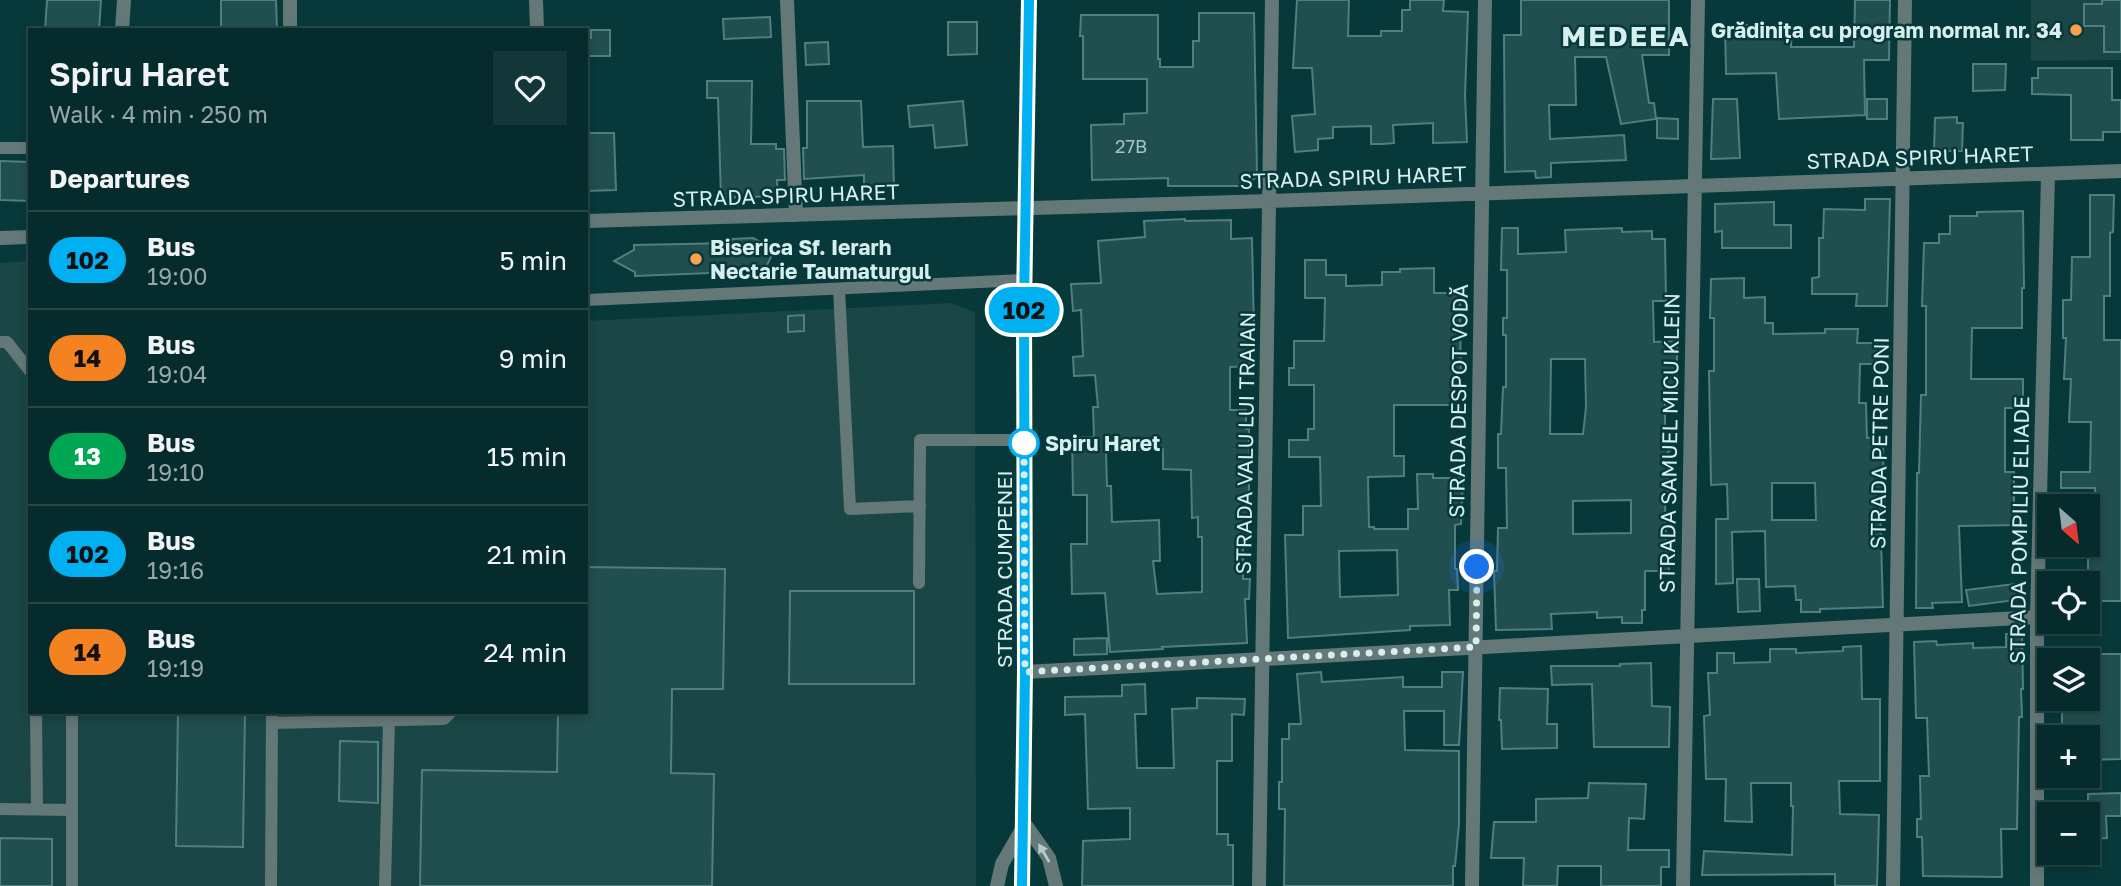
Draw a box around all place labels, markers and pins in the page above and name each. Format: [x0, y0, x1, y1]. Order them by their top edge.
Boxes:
place label: Grădinița cu program normal nr. 34 [1711, 17, 2062, 43]
marker: Grădinița cu program normal nr. 34 [2068, 22, 2084, 38]
place label: Biserica Sf. Ierarh Nectarie Taumaturgul [710, 234, 931, 284]
marker: Biserica Sf. Ierarh Nectarie Taumaturgul [688, 251, 704, 267]
marker: Spiru Haret [1009, 428, 1039, 458]
place label: Spiru Haret [1045, 430, 1160, 456]

